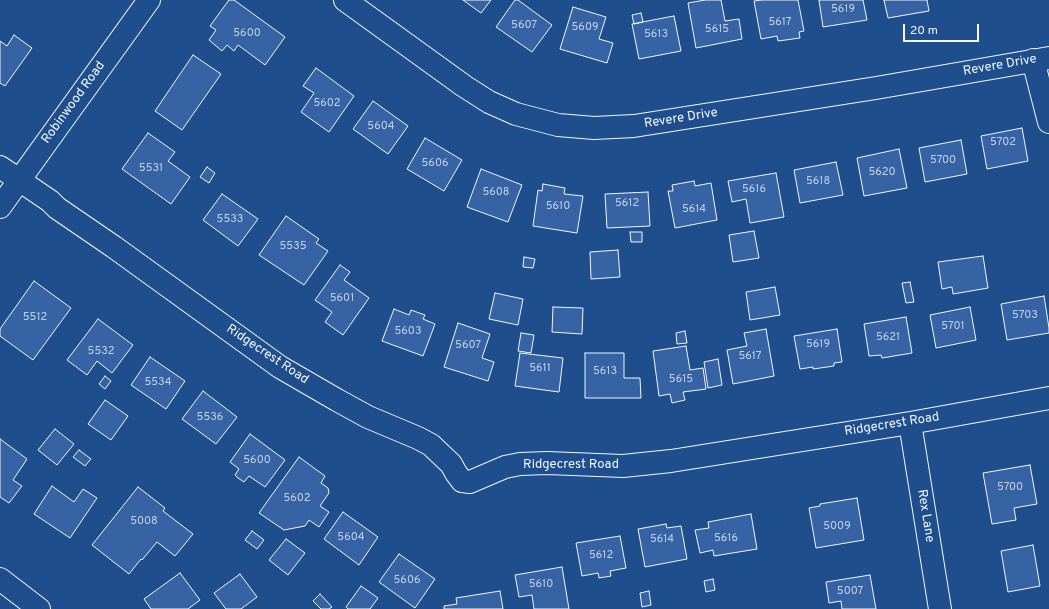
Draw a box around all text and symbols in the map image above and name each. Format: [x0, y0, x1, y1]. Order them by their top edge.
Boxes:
house number: 5619 [831, 3, 855, 17]
house number: 5617 [768, 16, 792, 30]
scale bar [905, 16, 981, 42]
house number: 5607 [511, 19, 537, 33]
house number: 5609 [571, 21, 599, 35]
house number: 5615 [705, 23, 729, 37]
text: 20 m [910, 23, 938, 39]
house number: 5600 [233, 27, 261, 41]
house number: 5613 [644, 28, 668, 42]
street label: Revere Drive [962, 52, 1038, 80]
street label: Robinwood Road [39, 59, 109, 147]
house number: 5602 [313, 97, 341, 111]
street label: Revere Drive [643, 105, 719, 133]
house number: 5604 [367, 120, 395, 134]
house number: 5702 [990, 136, 1016, 150]
house number: 5700 [930, 154, 956, 168]
house number: 5606 [421, 157, 449, 171]
house number: 5531 [139, 162, 163, 176]
house number: 5620 [868, 166, 896, 180]
house number: 5618 [806, 175, 830, 189]
house number: 5616 [742, 183, 766, 197]
house number: 5608 [482, 186, 510, 200]
house number: 5612 [615, 197, 639, 211]
house number: 5610 [546, 200, 570, 214]
house number: 5614 [682, 203, 706, 217]
house number: 5533 [217, 213, 243, 227]
house number: 5535 [279, 240, 307, 254]
house number: 5601 [330, 292, 354, 306]
house number: 5703 [1012, 309, 1038, 323]
house number: 5512 [23, 311, 47, 325]
house number: 5701 [941, 320, 965, 334]
street label: Ridgecrest Road [223, 322, 311, 388]
house number: 5603 [394, 325, 422, 339]
house number: 5621 [876, 331, 900, 345]
house number: 5619 [806, 338, 830, 352]
house number: 5607 [455, 339, 481, 353]
house number: 5532 [88, 345, 114, 359]
house number: 5617 [738, 350, 762, 364]
house number: 5611 [529, 362, 551, 376]
house number: 5613 [593, 365, 617, 379]
house number: 5615 [669, 373, 693, 387]
house number: 5534 [144, 376, 172, 390]
street label: Ridgecrest Road [843, 410, 941, 440]
house number: 5536 [197, 411, 223, 425]
house number: 5600 [243, 454, 271, 468]
street label: Ridgecrest Road [523, 457, 619, 473]
house number: 5700 [997, 481, 1023, 495]
street label: Rex Lane [913, 488, 937, 544]
house number: 5602 [283, 492, 311, 506]
house number: 5008 [130, 515, 158, 529]
house number: 5009 [823, 520, 851, 534]
house number: 5604 [337, 531, 365, 545]
house number: 5616 [714, 532, 738, 546]
house number: 5614 [650, 533, 674, 547]
house number: 5612 [589, 549, 613, 563]
house number: 5606 [393, 574, 421, 588]
house number: 5610 [529, 578, 553, 592]
house number: 5007 [837, 585, 863, 599]

